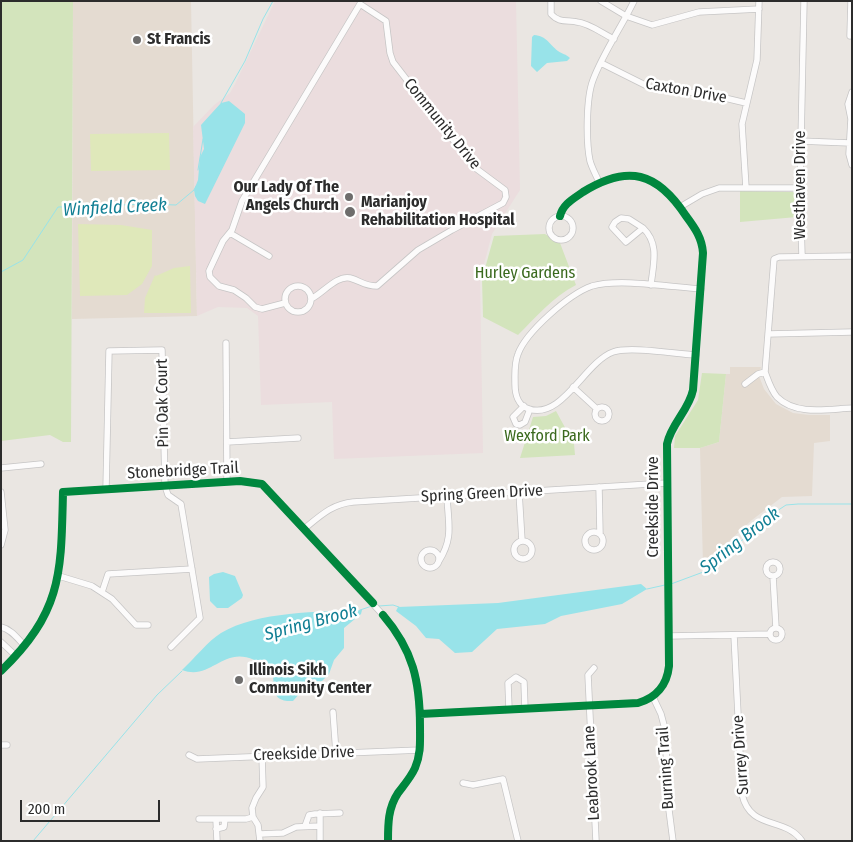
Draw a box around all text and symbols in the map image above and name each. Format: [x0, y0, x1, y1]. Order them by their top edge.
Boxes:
place label: St Francis [147, 30, 211, 50]
marker: St Francis [131, 34, 143, 46]
street label: Caxton Drive [644, 74, 728, 108]
street label: Community Drive [399, 75, 485, 173]
street label: Westhaven Drive [791, 131, 811, 239]
place label: Our Lady Of The Angels Church [233, 178, 339, 216]
marker: Our Lady Of The Angels Church [343, 191, 355, 203]
place label: Marianjoy Rehabilitation Hospital [361, 193, 515, 231]
water label: Winfield Creek [62, 194, 168, 222]
marker: Marianjoy Rehabilitation Hospital [343, 205, 357, 219]
park label: Hurley Gardens [475, 264, 575, 284]
street label: Pin Oak Court [153, 358, 173, 448]
park label: Wexford Park [504, 427, 590, 447]
street label: Creekside Drive [644, 456, 664, 558]
street label: Stonebridge Trail [127, 458, 239, 484]
street label: Spring Green Drive [421, 481, 543, 507]
water label: Spring Brook [696, 503, 784, 579]
water label: Spring Brook [262, 600, 360, 646]
place label: Illinois Sikh Community Center [249, 661, 371, 699]
marker: Illinois Sikh Community Center [233, 674, 245, 686]
street label: Surrey Drive [729, 715, 753, 795]
street label: Leabrook Lane [580, 725, 604, 821]
street label: Burning Trail [654, 726, 678, 810]
street label: Creekside Drive [253, 743, 355, 765]
scale bar [22, 790, 162, 822]
text: 200 m [28, 800, 65, 818]

